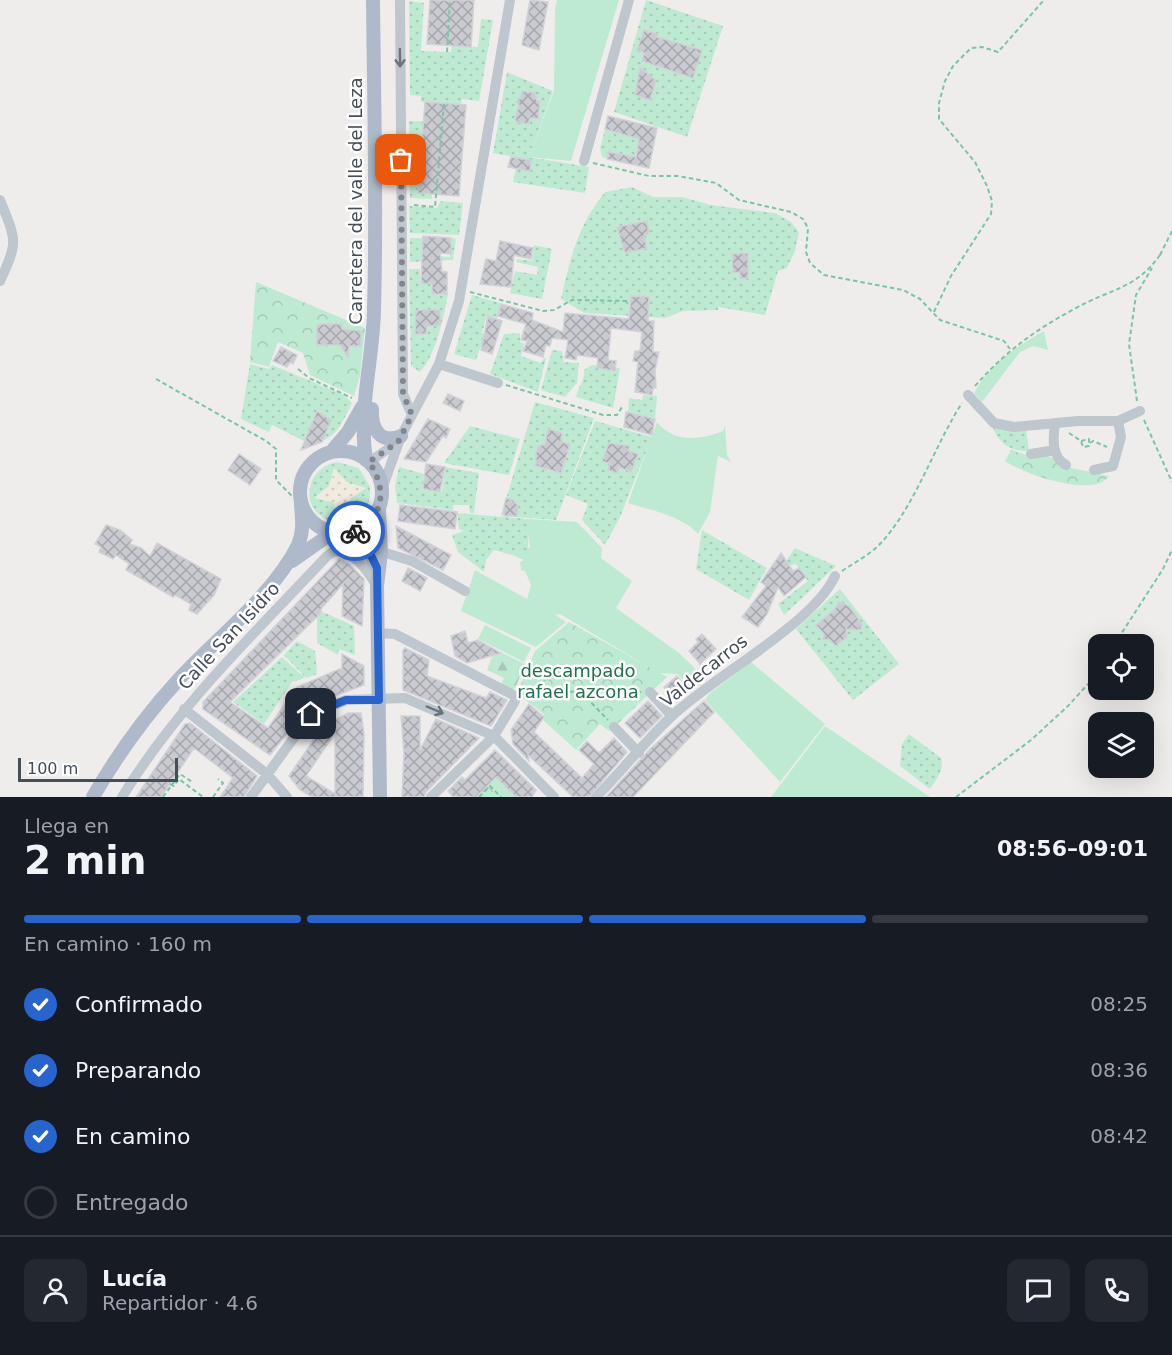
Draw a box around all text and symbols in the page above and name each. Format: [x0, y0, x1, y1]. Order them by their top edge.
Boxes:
one-way arrow [394, 48, 406, 68]
street label: Carretera del valle del Leza [345, 77, 366, 325]
pin [375, 134, 426, 185]
icon: bag [384, 143, 417, 176]
courier [325, 501, 385, 561]
icon: bike [339, 515, 372, 548]
street label: Calle San Isidro [174, 578, 284, 694]
street label: Valdecarros [656, 630, 751, 711]
map controls [1088, 634, 1154, 778]
button: locate [1088, 634, 1154, 700]
park label: descampado rafael azcona [517, 660, 639, 702]
pin [285, 688, 336, 739]
icon: home [294, 697, 327, 730]
one-way arrow [425, 705, 443, 716]
button: layers [1088, 712, 1154, 778]
scale bar [18, 755, 178, 782]
text: 100 m [27, 759, 78, 778]
text: Llega en [24, 814, 109, 838]
text: 08:56–09:01 [997, 836, 1148, 861]
text: 2 min [24, 838, 146, 883]
text: En camino · 160 m [24, 932, 212, 956]
icon: check [24, 988, 57, 1021]
text: Confirmado [75, 992, 203, 1017]
text: 08:25 [1090, 992, 1148, 1016]
icon: check [24, 1054, 57, 1087]
text: Preparando [75, 1058, 201, 1083]
text: 08:36 [1090, 1058, 1148, 1082]
icon: check [24, 1120, 57, 1153]
text: En camino [75, 1124, 190, 1149]
text: 08:42 [1090, 1124, 1148, 1148]
text: Entregado [75, 1190, 188, 1215]
button: person [24, 1259, 87, 1322]
button: chat [1007, 1259, 1070, 1322]
button: phone [1085, 1259, 1148, 1322]
text: Lucía [102, 1266, 167, 1291]
text: Repartidor · 4.6 [102, 1291, 258, 1315]

